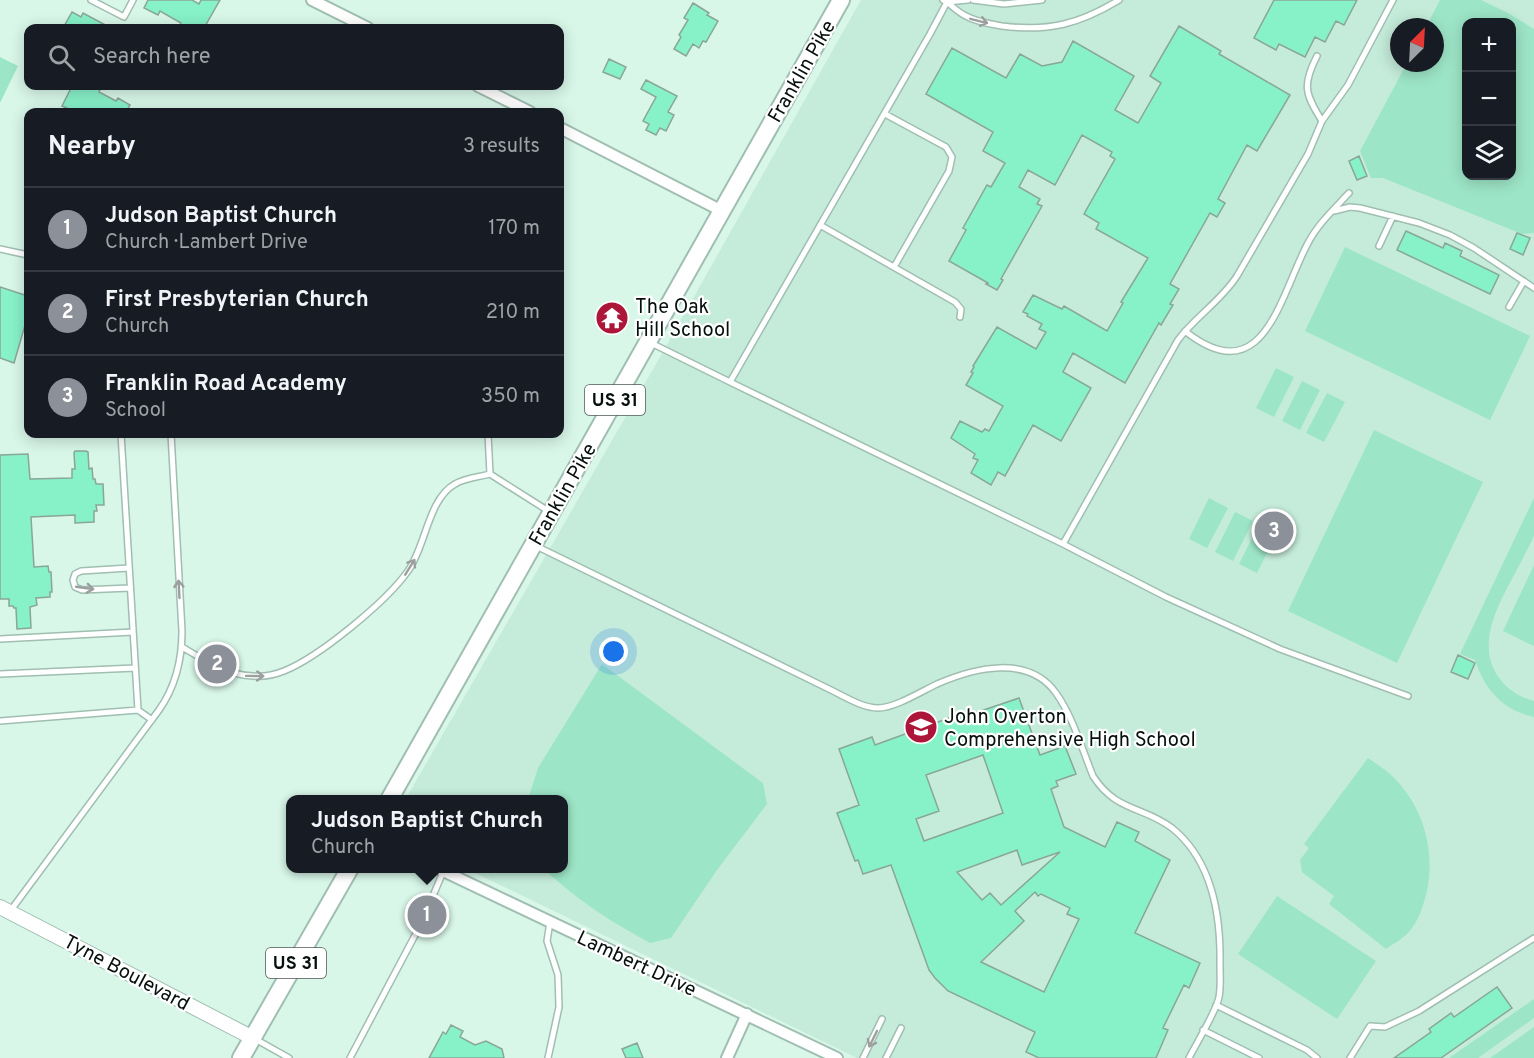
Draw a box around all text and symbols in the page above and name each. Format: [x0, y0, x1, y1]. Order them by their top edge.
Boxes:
one-way arrow [969, 15, 988, 27]
street label: Franklin Pike [763, 16, 843, 128]
north arrow [1390, 18, 1444, 72]
map controls [1462, 18, 1516, 180]
button: + [1462, 18, 1516, 72]
search box [24, 24, 564, 90]
icon: search [45, 41, 78, 74]
text: Search here [93, 44, 211, 71]
button: − [1462, 72, 1516, 126]
button: layers [1462, 126, 1516, 180]
text: Nearby [48, 131, 136, 164]
text: 3 results [463, 134, 540, 160]
text: Judson Baptist Church [105, 203, 337, 230]
text: 1 [64, 216, 72, 242]
text: 170 m [488, 216, 540, 242]
text: Church · Lambert Drive [105, 230, 308, 256]
text: First Presbyterian Church [105, 287, 369, 314]
place label: The Oak Hill School [635, 295, 730, 344]
text: 2 [61, 300, 74, 326]
text: 210 m [486, 300, 540, 326]
temple icon: The Oak Hill School [594, 300, 630, 336]
text: Church [105, 314, 169, 340]
text: Franklin Road Academy [105, 371, 347, 398]
text: 3 [62, 384, 74, 410]
text: 350 m [481, 384, 540, 410]
road number: US 31 [585, 385, 645, 415]
text: School [105, 398, 166, 424]
street label: Franklin Pike [524, 439, 604, 551]
pin: 3 [1254, 508, 1294, 554]
one-way arrow [403, 559, 416, 576]
one-way arrow [174, 579, 185, 599]
one-way arrow [75, 583, 95, 594]
your location [599, 637, 628, 666]
pin: 2 [198, 642, 236, 686]
one-way arrow [244, 670, 264, 681]
place label: John Overton Comprehensive High School [944, 705, 1196, 754]
school or university icon: John Overton Comprehensive High School [903, 709, 939, 745]
popup [286, 795, 568, 873]
text: Judson Baptist Church [311, 808, 543, 835]
text: Church [311, 835, 375, 861]
pin: 1 [408, 892, 446, 938]
street label: Lambert Drive [572, 926, 700, 1004]
street label: Tyne Boulevard [59, 930, 194, 1018]
road number: US 31 [266, 948, 326, 978]
one-way arrow [866, 1029, 878, 1047]

